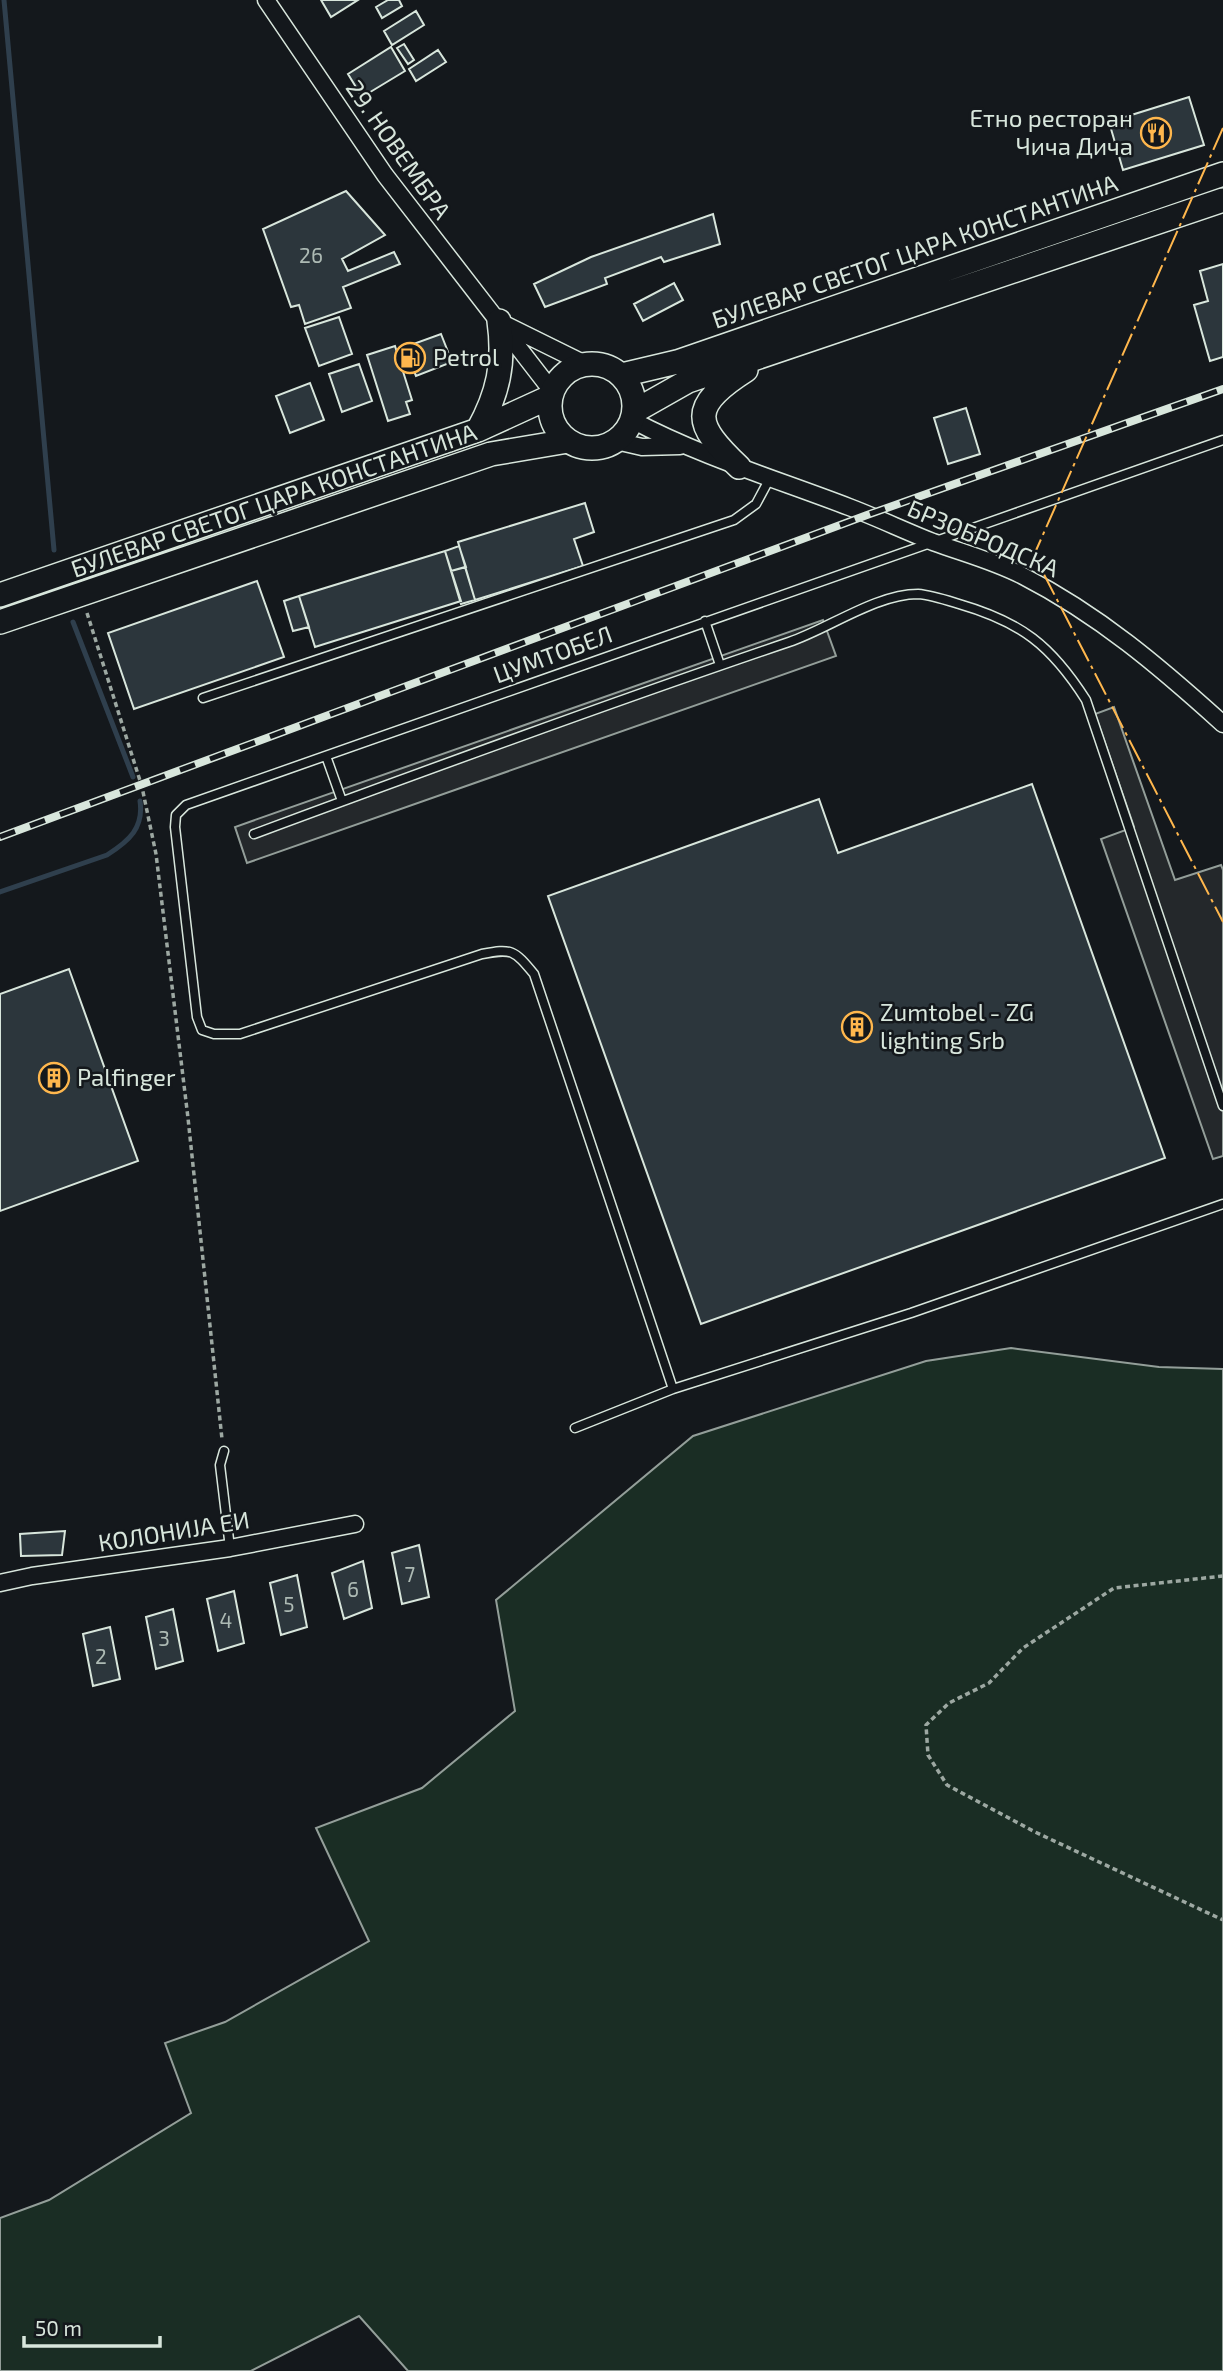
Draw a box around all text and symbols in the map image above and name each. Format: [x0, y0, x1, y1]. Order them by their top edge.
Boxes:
street label: 29. НОВЕМБРА [341, 74, 458, 224]
place label: Етно ресторан Чича Дича [970, 103, 1133, 160]
restaurant icon: Етно ресторан Чича Дича [1139, 116, 1173, 150]
street label: БУЛЕВАР СВЕТОГ ЦАРА КОНСТАНТИНА [708, 167, 1121, 334]
house number: 26 [299, 242, 323, 267]
fuel station icon: Petrol [393, 341, 427, 375]
place label: Petrol [433, 342, 499, 371]
street label: БУЛЕВАР СВЕТОГ ЦАРА КОНСТАНТИНА [67, 416, 480, 583]
street label: БРЗОБРОДСКА [904, 493, 1064, 583]
street label: ЦУМТОБЕЛ [489, 619, 616, 688]
place label: Zumtobel - ZG lighting Srb [880, 997, 1034, 1054]
building icon: Zumtobel - ZG lighting Srb [840, 1010, 874, 1044]
building icon: Palfinger [37, 1061, 71, 1095]
place label: Palfinger [77, 1062, 176, 1091]
street label: КОЛОНИЈА ЕИ [96, 1504, 251, 1557]
house number: 7 [405, 1561, 416, 1586]
house number: 6 [347, 1576, 359, 1601]
house number: 5 [283, 1591, 295, 1616]
house number: 4 [220, 1607, 232, 1632]
house number: 3 [158, 1625, 170, 1650]
house number: 2 [95, 1643, 107, 1668]
scale bar [24, 2304, 161, 2348]
text: 50 m [35, 2315, 82, 2340]

